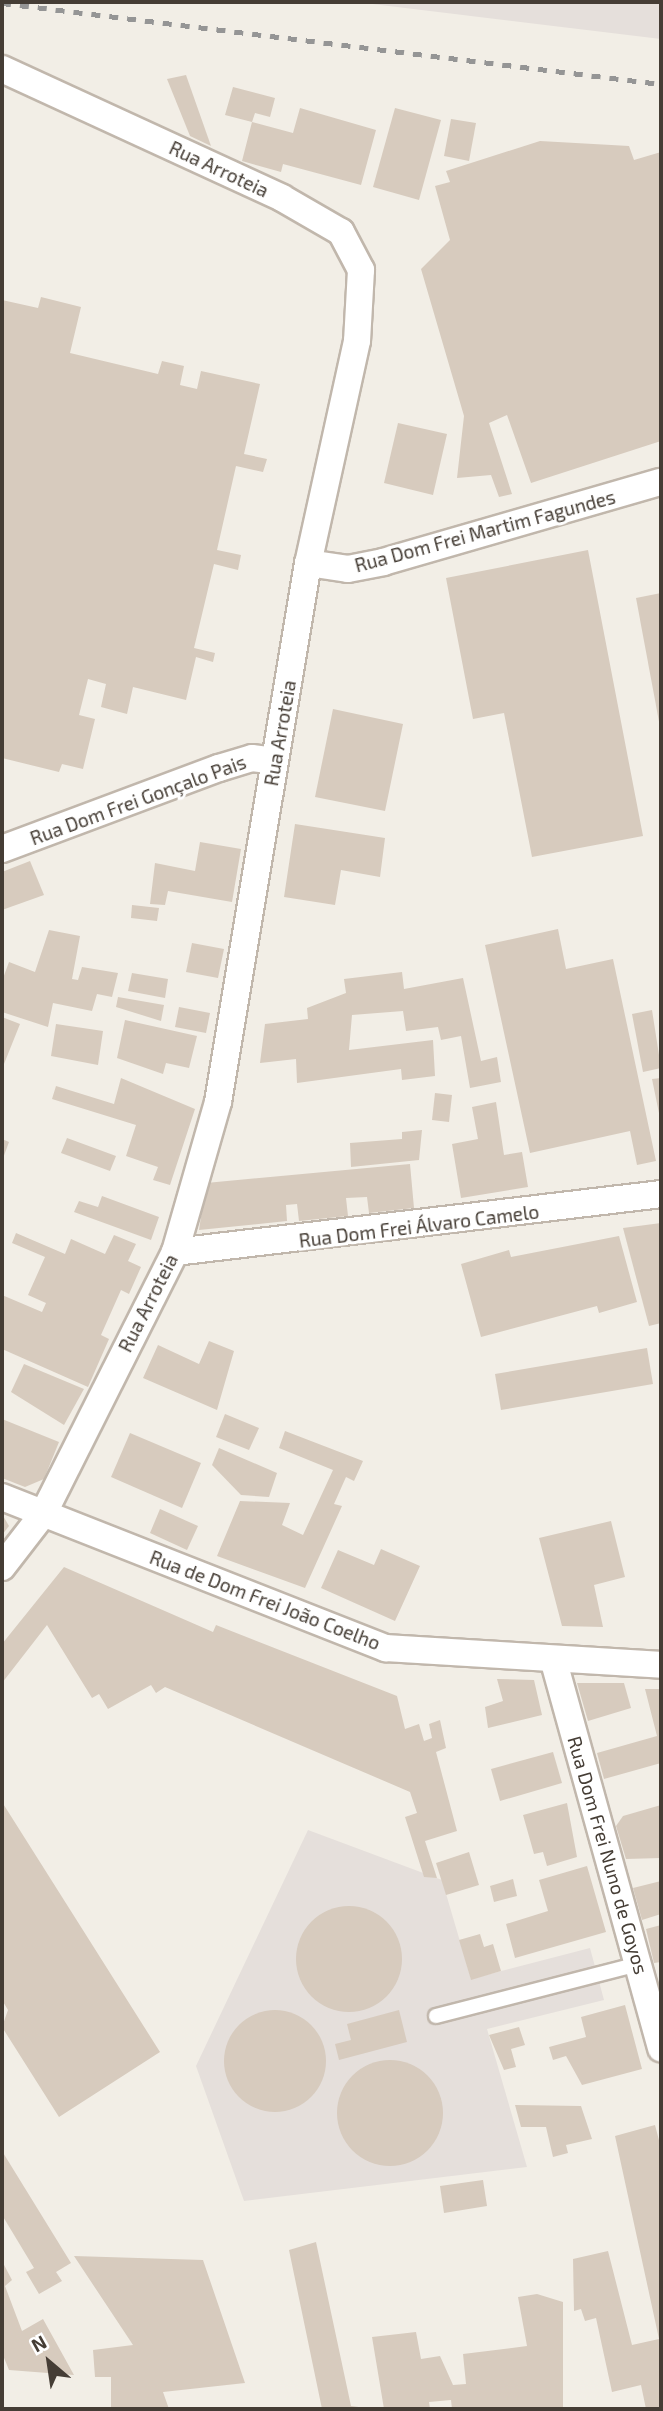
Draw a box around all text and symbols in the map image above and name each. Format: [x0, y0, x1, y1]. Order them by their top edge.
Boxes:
street label: Rua Arroteia [166, 136, 272, 202]
street label: Rua Dom Frei Martim Fagundes [352, 485, 618, 577]
street label: Rua Arroteia [259, 678, 301, 788]
street label: Rua Dom Frei Gonçalo Pais [27, 750, 249, 850]
street label: Rua Dom Frei Álvaro Camelo [297, 1200, 541, 1252]
street label: Rua Arroteia [113, 1250, 183, 1356]
street label: Rua de Dom Frei João Coelho [146, 1545, 384, 1655]
street label: Rua Dom Frei Nuno de Goyos [563, 1733, 653, 1977]
north arrow [14, 2327, 84, 2397]
text: N [27, 2330, 50, 2357]

